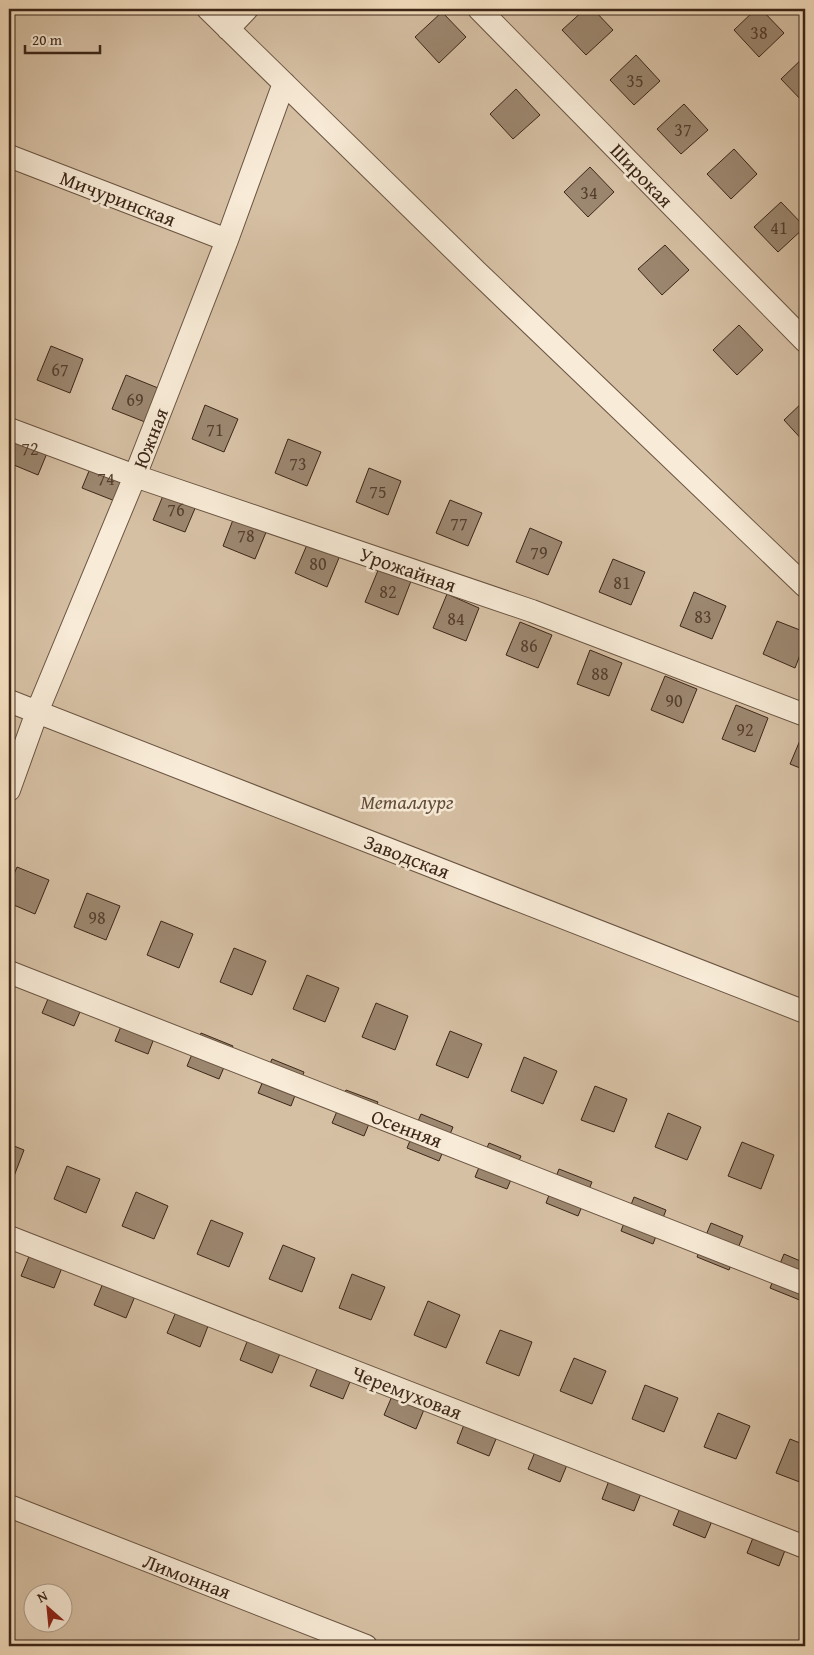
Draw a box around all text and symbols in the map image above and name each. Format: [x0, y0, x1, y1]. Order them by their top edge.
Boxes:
house number: 38 [750, 19, 768, 46]
scale bar [25, 22, 100, 54]
text: 20 m [32, 29, 63, 50]
house number: 35 [626, 67, 644, 94]
house number: 37 [674, 116, 692, 143]
street label: Широкая [604, 136, 680, 214]
street label: Мичуринская [56, 163, 180, 233]
house number: 34 [580, 179, 598, 206]
house number: 41 [770, 214, 788, 241]
house number: 67 [51, 356, 69, 383]
house number: 69 [126, 386, 144, 413]
street label: Южная [125, 403, 175, 473]
house number: 71 [206, 416, 224, 443]
house number: 72 [21, 435, 39, 462]
house number: 73 [289, 450, 307, 477]
house number: 74 [97, 465, 115, 492]
house number: 75 [369, 478, 387, 505]
house number: 76 [167, 496, 185, 523]
house number: 77 [450, 510, 468, 537]
house number: 78 [237, 522, 255, 549]
street label: Урожайная [356, 539, 460, 599]
house number: 79 [530, 539, 548, 566]
house number: 80 [309, 550, 327, 577]
house number: 81 [613, 569, 631, 596]
house number: 82 [379, 578, 397, 605]
house number: 83 [694, 603, 712, 630]
house number: 84 [447, 605, 465, 632]
house number: 86 [520, 632, 538, 659]
house number: 88 [591, 660, 609, 687]
house number: 90 [665, 687, 683, 714]
house number: 92 [736, 716, 754, 743]
park label: Металлург [360, 787, 454, 816]
street label: Заводская [360, 826, 454, 886]
house number: 98 [88, 904, 106, 931]
street label: Осенняя [367, 1101, 447, 1155]
street label: Черемуховая [348, 1358, 466, 1426]
street label: Лимонная [139, 1546, 235, 1606]
north arrow [22, 1582, 72, 1632]
text: N [33, 1585, 51, 1607]

